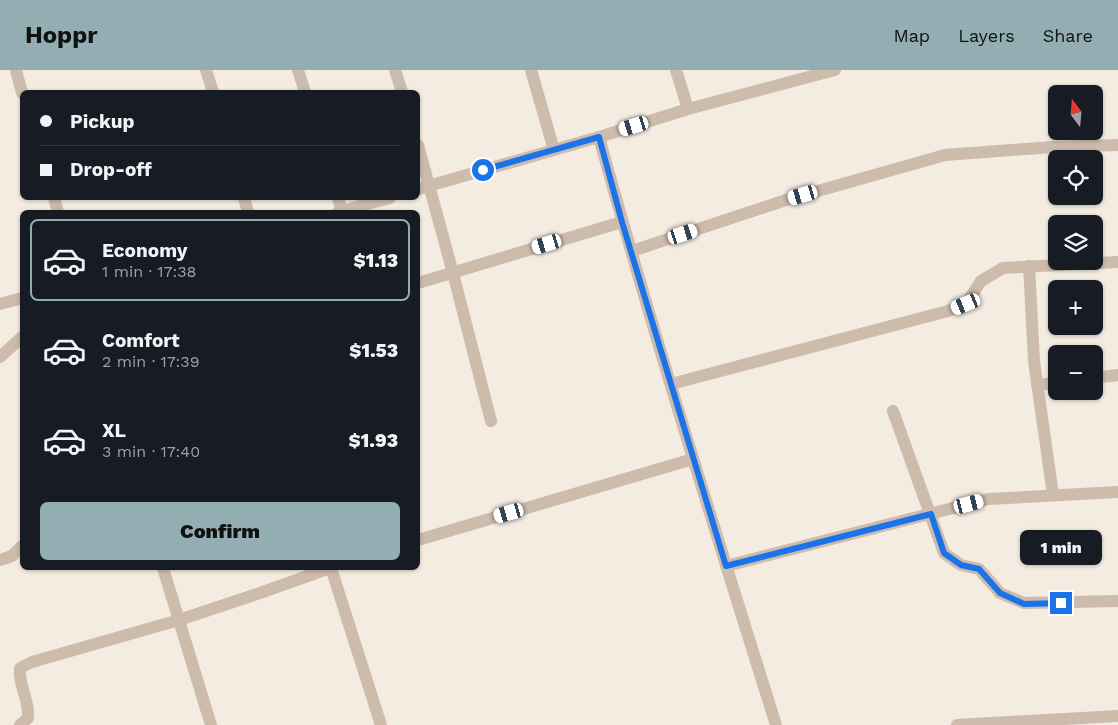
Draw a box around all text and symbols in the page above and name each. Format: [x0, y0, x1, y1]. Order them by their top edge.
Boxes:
text: Hoppr [25, 21, 98, 49]
text: Map [893, 25, 930, 46]
text: Layers [958, 25, 1015, 46]
text: Share [1043, 25, 1093, 46]
north arrow [1048, 85, 1102, 140]
map controls [1048, 85, 1103, 400]
text: Pickup [70, 110, 134, 133]
car [617, 114, 650, 138]
button: locate [1048, 150, 1103, 205]
text: Drop-off [70, 158, 152, 181]
route start [472, 159, 494, 181]
car [786, 184, 819, 206]
button: layers [1048, 215, 1103, 270]
car [666, 222, 699, 246]
car [530, 232, 563, 256]
icon: car [42, 238, 87, 283]
text: Economy [102, 239, 187, 262]
text: $1.13 [354, 249, 398, 272]
text: 1 min · 17:38 [102, 262, 196, 281]
button: + [1048, 280, 1103, 335]
car [949, 291, 982, 317]
icon: car [42, 328, 87, 373]
text: Comfort [102, 329, 180, 352]
text: $1.53 [349, 339, 398, 362]
button: − [1048, 345, 1103, 400]
text: 2 min · 17:39 [102, 352, 200, 371]
icon: car [42, 418, 87, 463]
text: XL [102, 419, 126, 442]
text: $1.93 [349, 429, 398, 452]
text: 3 min · 17:40 [102, 442, 200, 461]
car [952, 493, 985, 515]
button: Confirm [40, 502, 400, 560]
car [492, 502, 525, 524]
callout: 1 min [1020, 530, 1102, 566]
text: 1 min [1040, 538, 1082, 557]
route end [1050, 592, 1072, 614]

